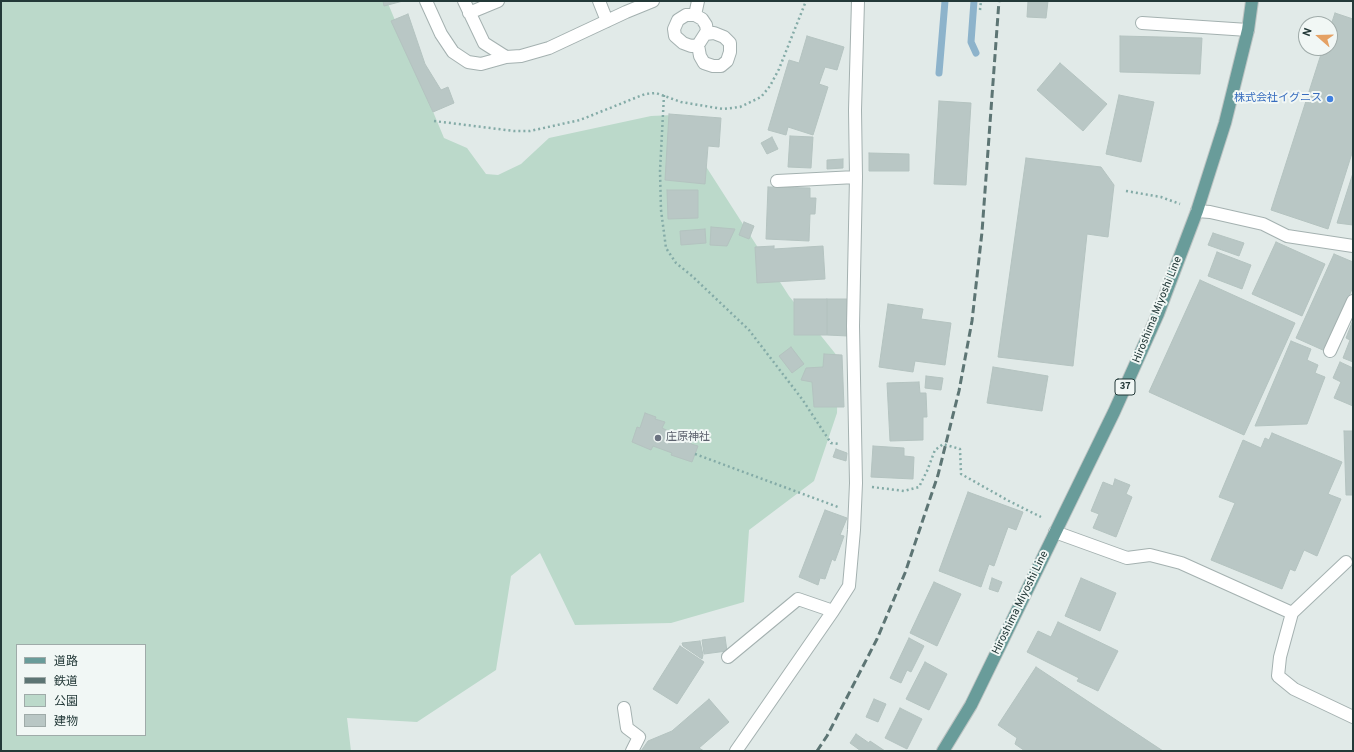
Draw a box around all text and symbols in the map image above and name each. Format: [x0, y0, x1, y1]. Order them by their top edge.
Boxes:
north arrow [1298, 16, 1338, 56]
text: N [1300, 26, 1316, 38]
place label: 株式会社イグニス [1234, 92, 1322, 106]
marker: 株式会社イグニス [1325, 94, 1335, 104]
street label: Hiroshima Miyoshi Line [1131, 255, 1185, 365]
road number: 37 [1115, 379, 1135, 395]
place label: 庄原神社 [666, 431, 710, 445]
marker: 庄原神社 [653, 433, 663, 443]
street label: Hiroshima Miyoshi Line [990, 549, 1052, 657]
legend [16, 644, 146, 736]
text: 道路 [54, 654, 78, 670]
text: 鉄道 [54, 674, 78, 690]
text: 公園 [54, 694, 78, 710]
text: 建物 [54, 714, 78, 730]

